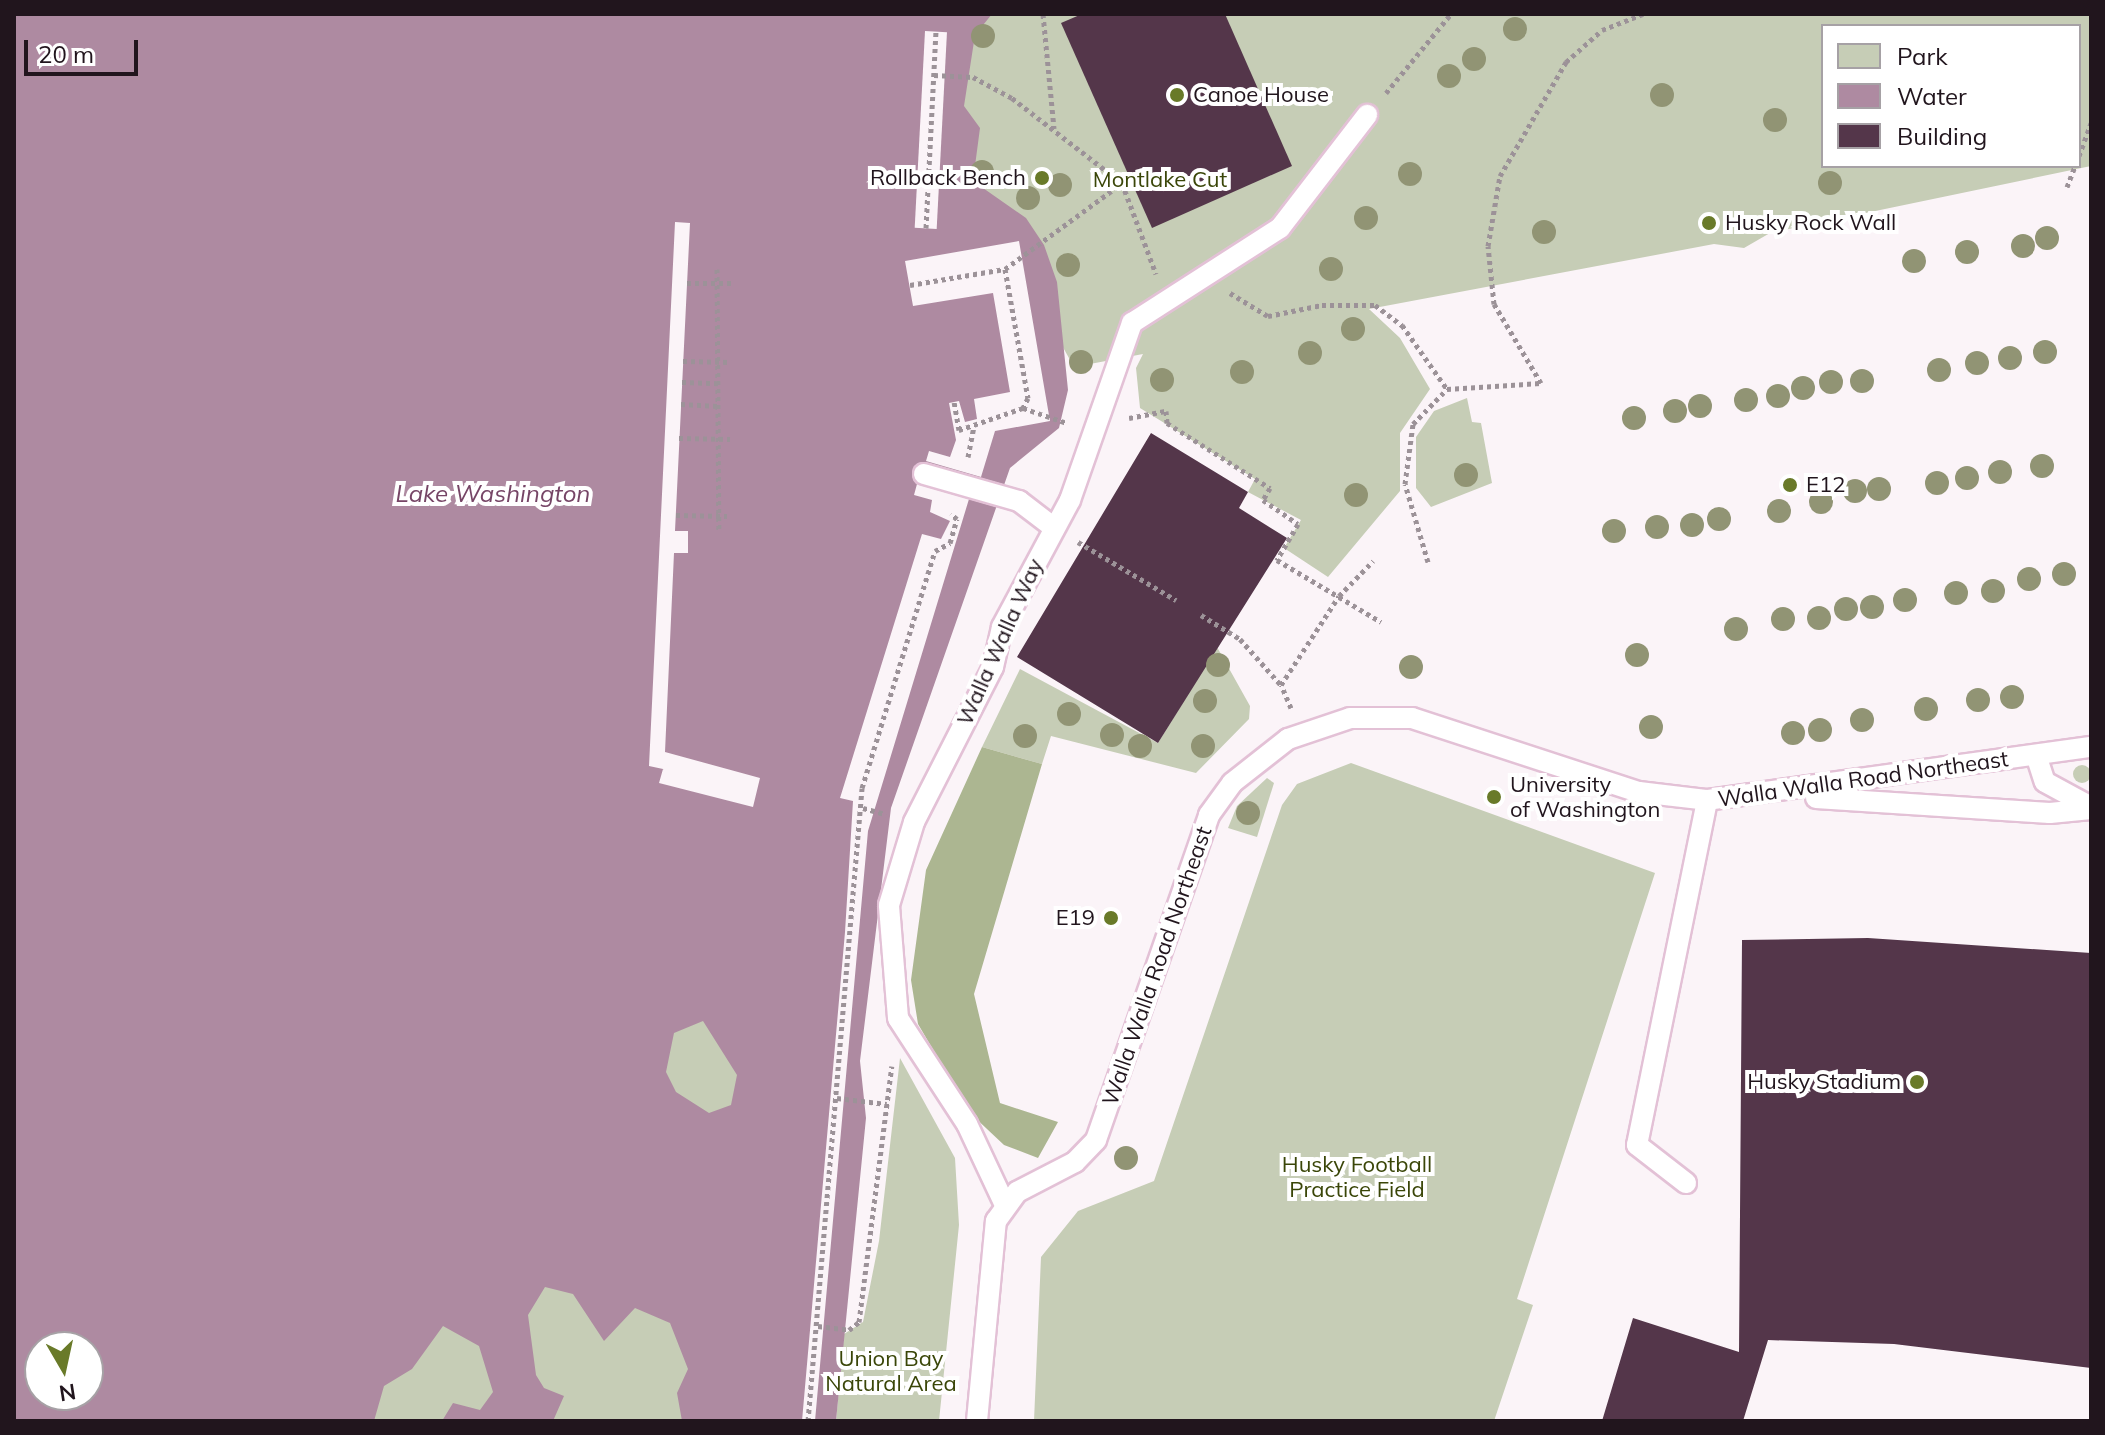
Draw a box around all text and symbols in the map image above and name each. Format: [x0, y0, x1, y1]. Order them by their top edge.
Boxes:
scale bar [28, 24, 142, 74]
legend [1821, 24, 2081, 168]
text: 20 m [38, 39, 94, 69]
text: Park [1897, 41, 1948, 71]
text: Water [1897, 81, 1967, 111]
place label: Canoe House [1193, 82, 1329, 108]
marker: Canoe House [1168, 86, 1186, 104]
text: Building [1897, 121, 1987, 151]
place label: Rollback Bench [870, 165, 1026, 191]
park label: Montlake Cut [1093, 167, 1227, 193]
marker: Rollback Bench [1033, 169, 1051, 187]
place label: Husky Rock Wall [1725, 210, 1896, 236]
marker: Husky Rock Wall [1700, 214, 1718, 232]
place label: E12 [1806, 472, 1845, 498]
marker: E12 [1781, 476, 1799, 494]
water label: Lake Washington [396, 480, 590, 508]
street label: Walla Walla Way [951, 555, 1049, 729]
street label: Walla Walla Road Northeast [1716, 746, 2010, 812]
place label: University of Washington [1510, 771, 1660, 822]
marker: University of Washington [1485, 788, 1503, 806]
street label: Walla Walla Road Northeast [1097, 823, 1217, 1109]
place label: E19 [1056, 905, 1095, 931]
marker: E19 [1102, 909, 1120, 927]
place label: Husky Stadium [1747, 1069, 1901, 1095]
marker: Husky Stadium [1908, 1073, 1926, 1091]
park label: Husky Football Practice Field [1282, 1151, 1432, 1202]
north arrow [24, 1331, 104, 1411]
park label: Union Bay Natural Area [825, 1345, 957, 1396]
text: N [57, 1378, 78, 1408]

